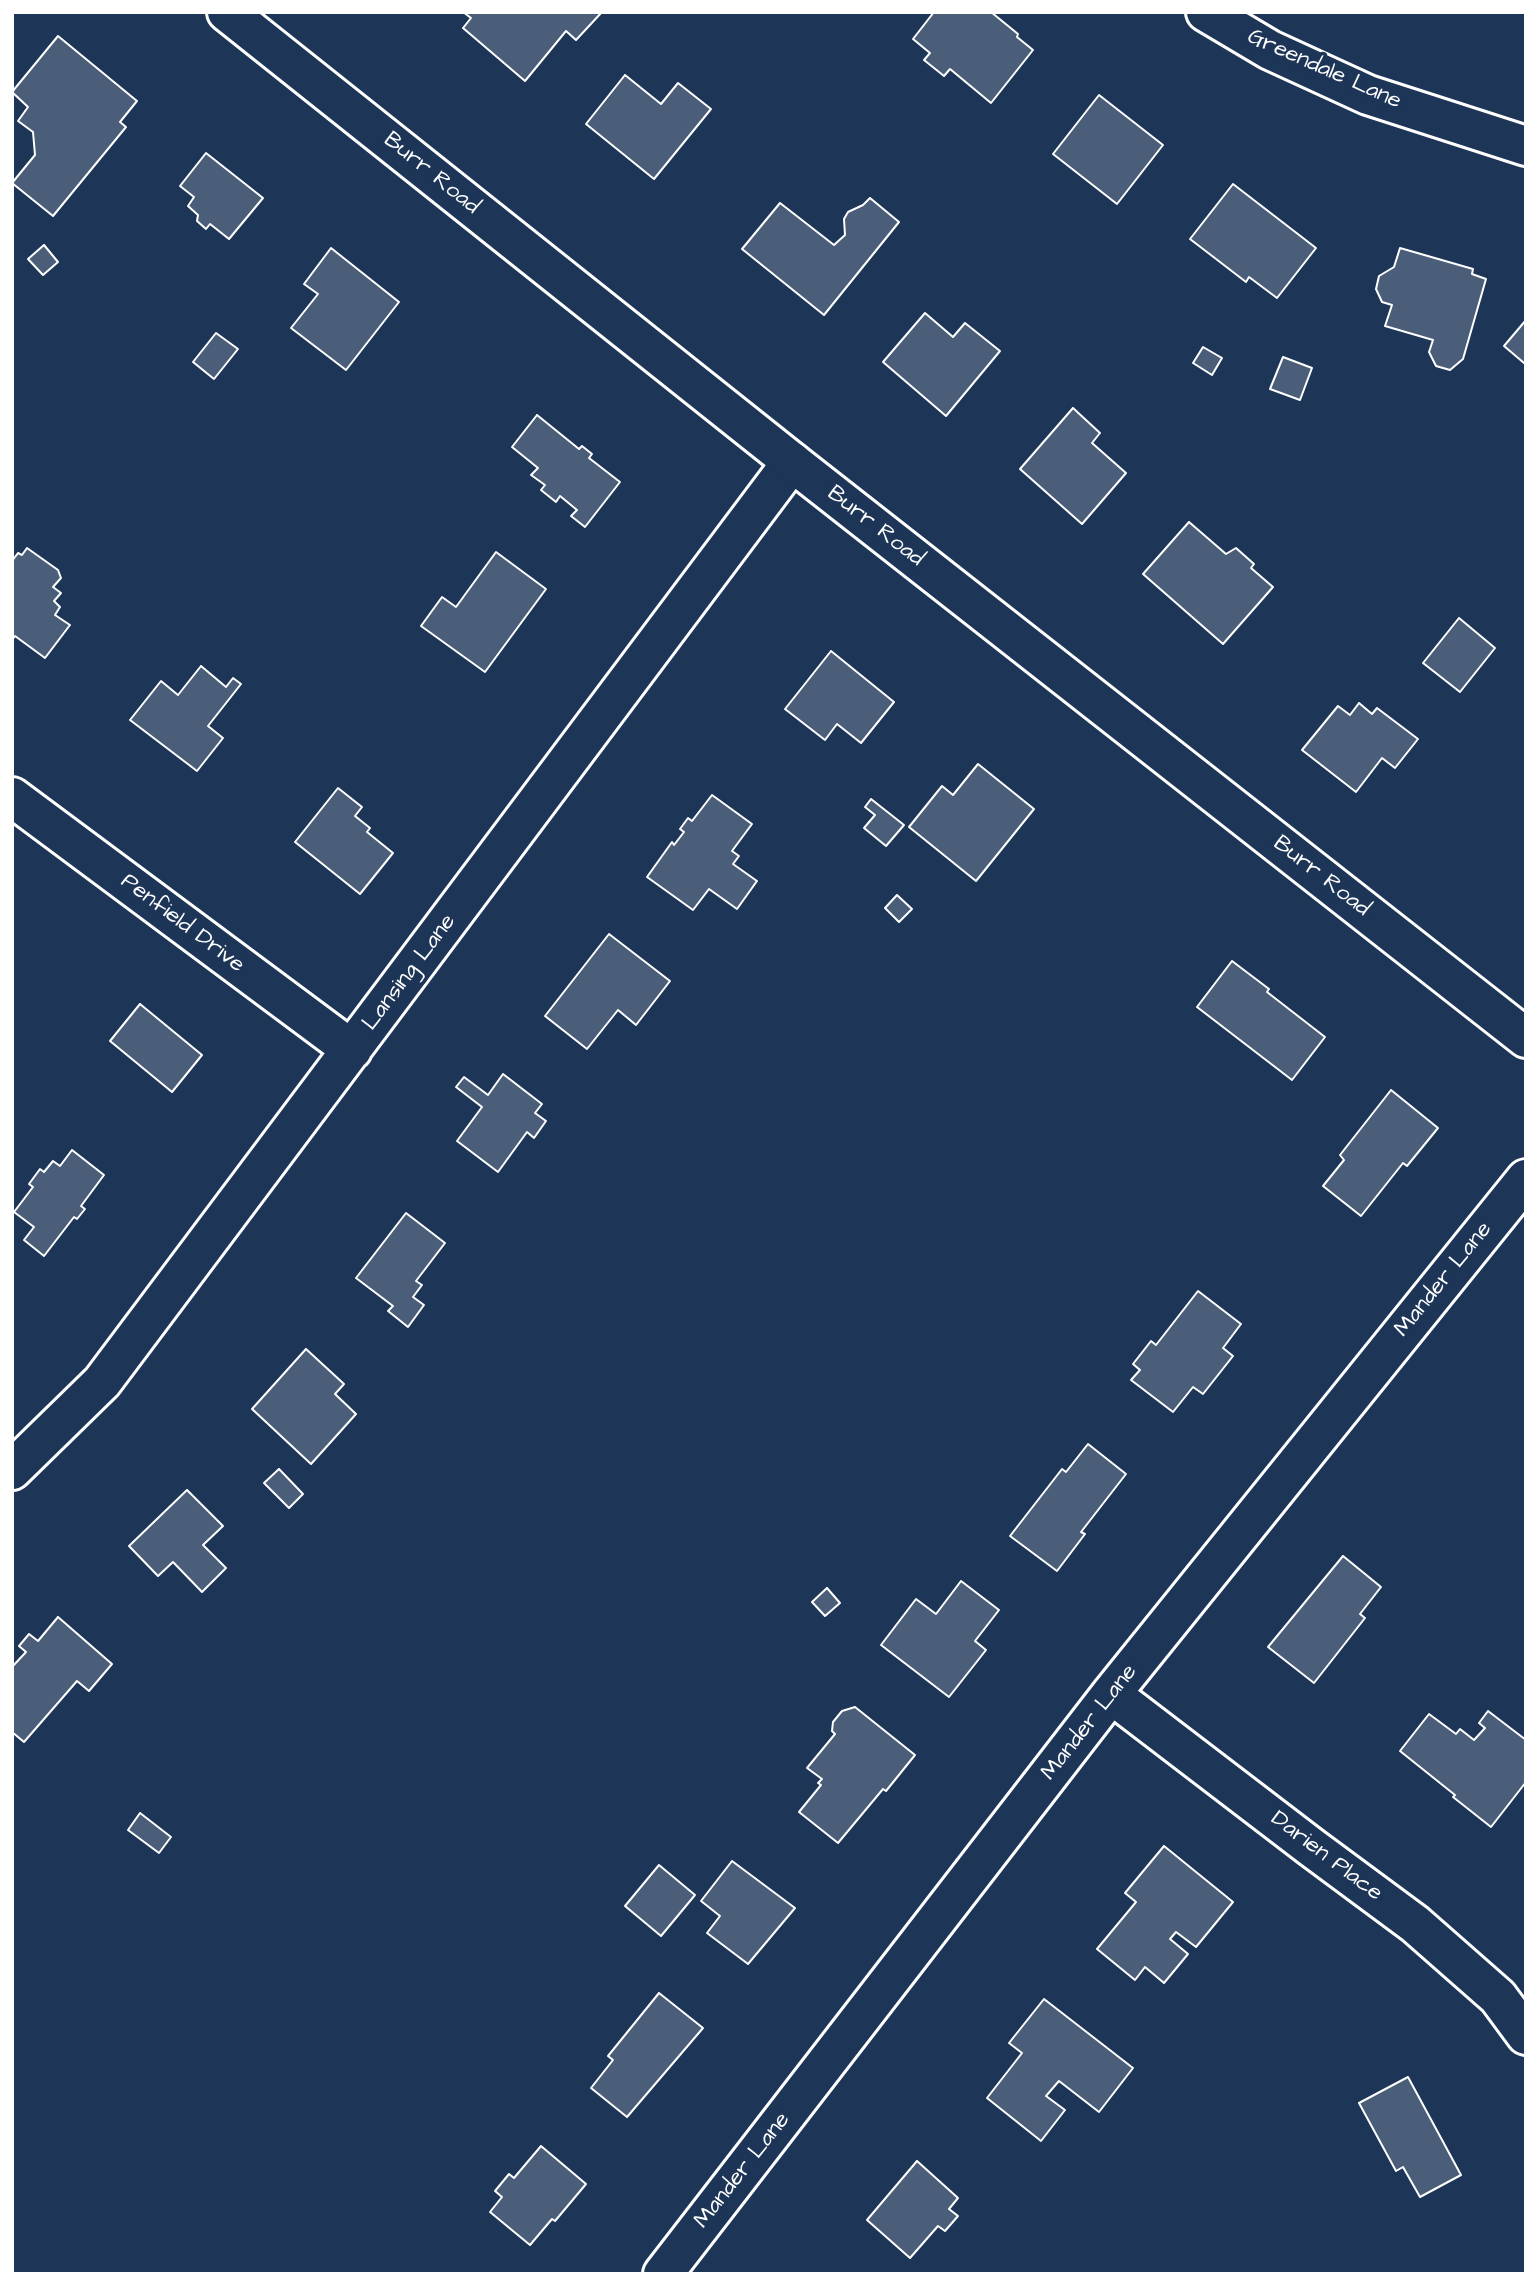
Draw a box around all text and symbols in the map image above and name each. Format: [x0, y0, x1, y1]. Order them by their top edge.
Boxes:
street label: Greendale Lane [1243, 24, 1405, 116]
street label: Burr Road [377, 127, 485, 221]
street label: Burr Road [821, 481, 929, 573]
street label: Burr Road [1267, 831, 1375, 923]
street label: Penfield Drive [114, 868, 250, 980]
street label: Lansing Lane [357, 909, 463, 1037]
street label: Mander Lane [1389, 1217, 1499, 1343]
street label: Mander Lane [1036, 1659, 1144, 1787]
street label: Darien Place [1265, 1806, 1387, 1908]
street label: Mander Lane [689, 2107, 797, 2235]

